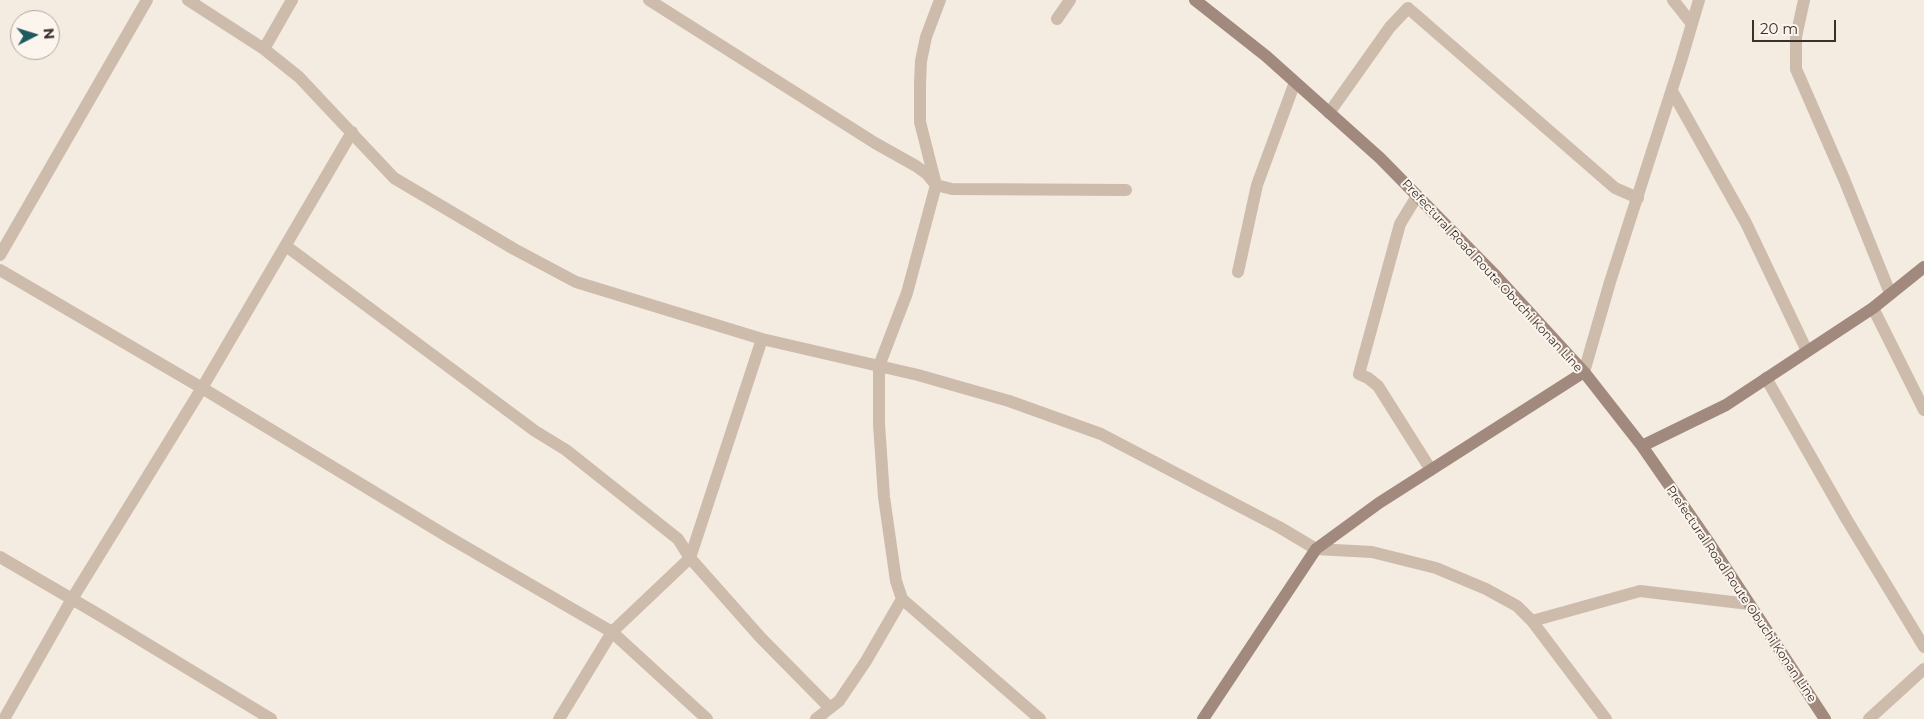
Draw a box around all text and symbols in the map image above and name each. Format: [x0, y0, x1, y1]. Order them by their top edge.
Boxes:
north arrow [10, 10, 60, 60]
scale bar [1754, 10, 1838, 42]
text: 20 m [1760, 19, 1798, 38]
text: N [39, 27, 58, 40]
street label: Prefectural Road Route Obuchi Konan Line [1399, 177, 1585, 375]
street label: Prefectural Road Route Obuchi Konan Line [1663, 483, 1819, 705]

